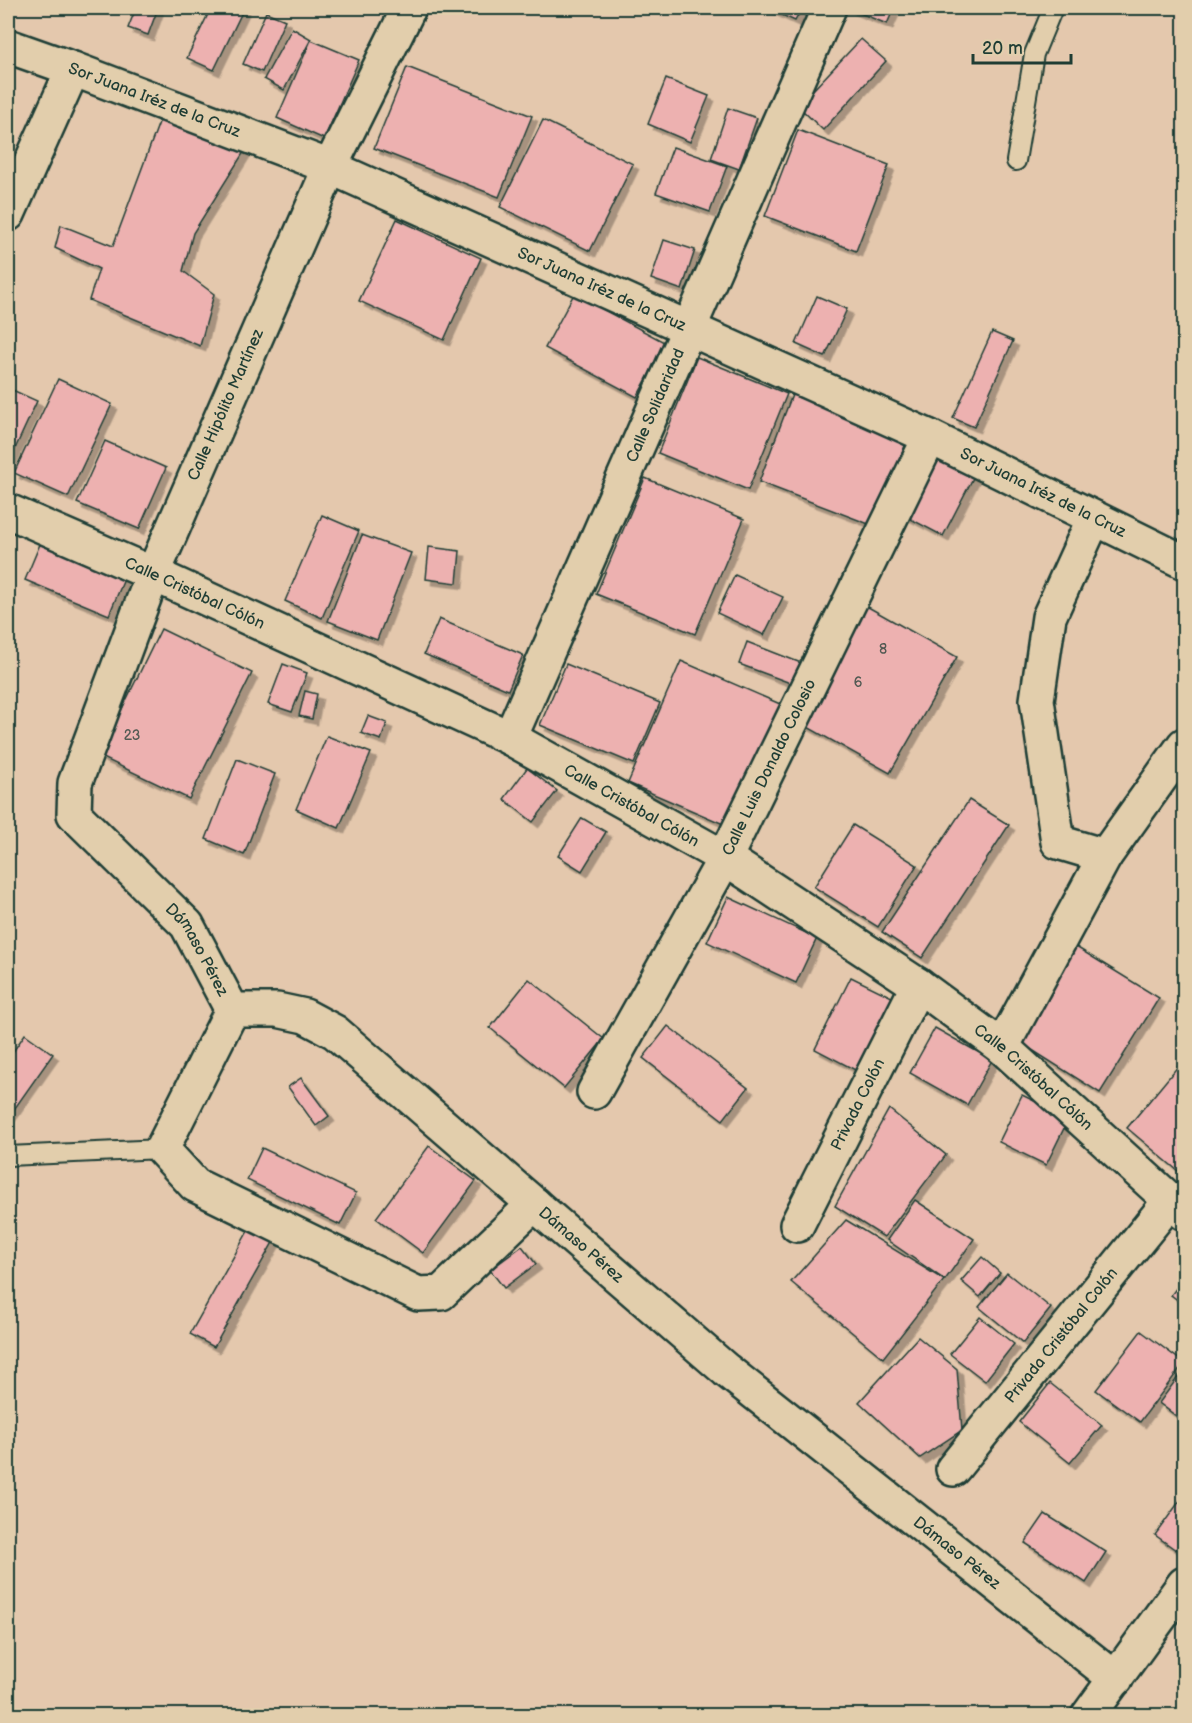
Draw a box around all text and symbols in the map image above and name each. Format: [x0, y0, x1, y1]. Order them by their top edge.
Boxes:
scale bar [973, 27, 1070, 65]
text: 20 m [982, 38, 1023, 59]
street label: Sor Juana Iréz de la Cruz [66, 59, 243, 142]
street label: Sor Juana Iréz de la Cruz [515, 243, 689, 336]
street label: Calle Hipólito Martínez [184, 326, 268, 484]
street label: Calle Solidaridad [622, 346, 689, 465]
street label: Sor Juana Iréz de la Cruz [957, 444, 1129, 542]
street label: Calle Cristóbal Cólón [122, 553, 268, 633]
house number: 8 [879, 641, 887, 658]
house number: 6 [854, 674, 863, 691]
street label: Calle Luis Donaldo Colosio [718, 676, 820, 859]
house number: 23 [124, 727, 140, 744]
street label: Calle Cristóbal Cólón [560, 760, 702, 851]
street label: Dámaso Pérez [161, 899, 233, 1000]
street label: Calle Cristóbal Cólón [970, 1020, 1097, 1134]
street label: Privada Colón [827, 1055, 889, 1154]
street label: Dámaso Pérez [535, 1203, 628, 1287]
street label: Privada Cristóbal Colón [1001, 1264, 1122, 1407]
street label: Dámaso Pérez [909, 1513, 1004, 1593]

